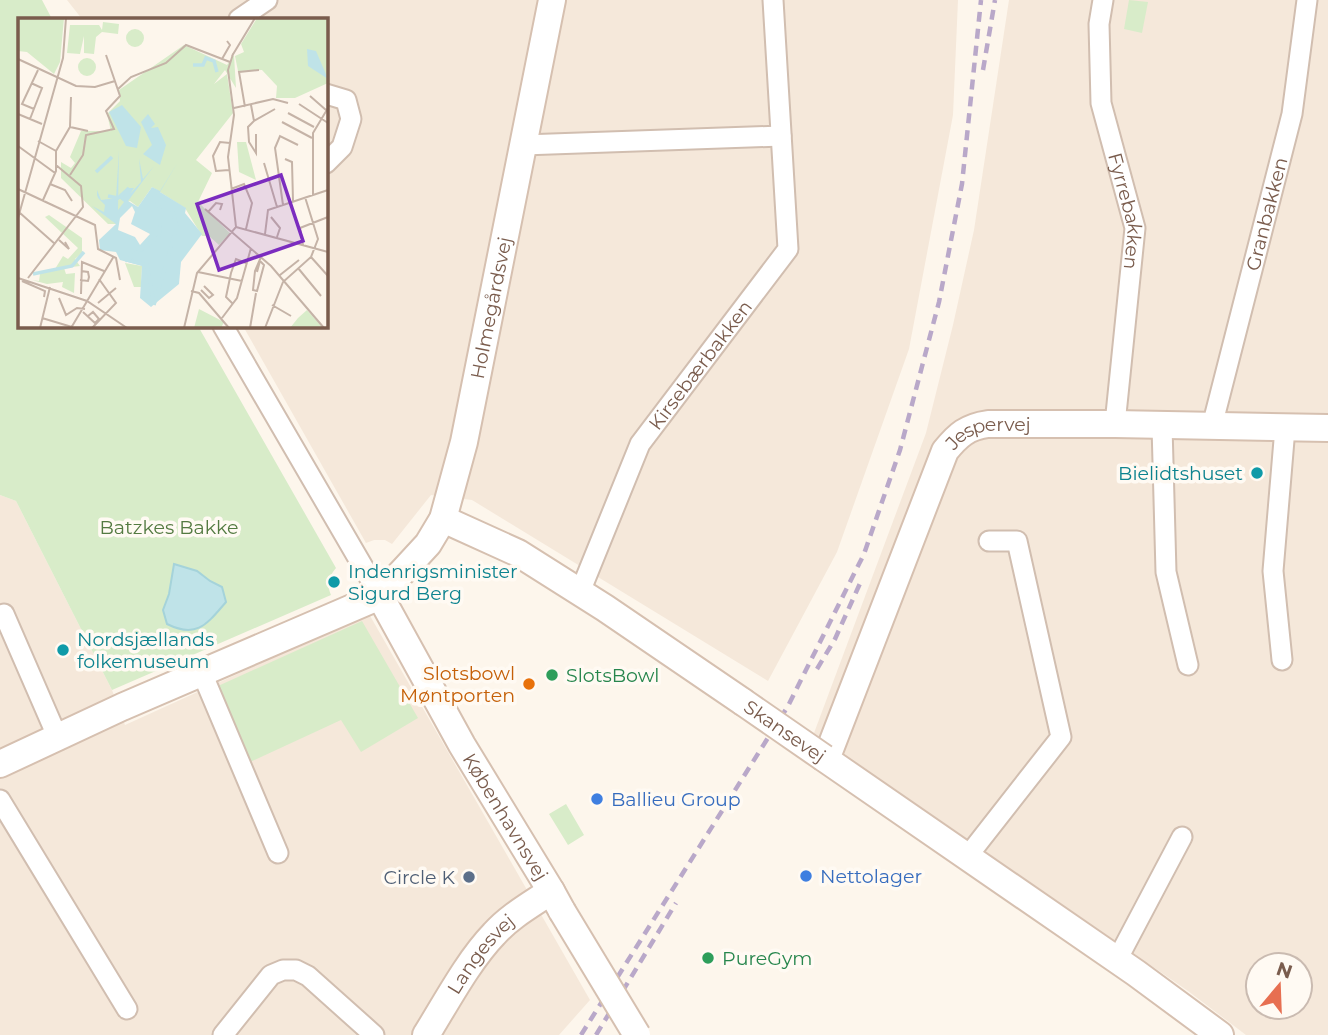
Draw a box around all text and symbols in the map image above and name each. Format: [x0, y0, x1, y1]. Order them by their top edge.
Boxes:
inset map [18, 18, 327, 327]
street label: Fyrrebakken [1103, 150, 1146, 271]
street label: Granbakken [1241, 155, 1292, 273]
street label: Holmegårdsvej [466, 235, 517, 381]
street label: Kirsebærbakken [644, 296, 757, 435]
street label: Jespervej [940, 413, 1031, 455]
place label: Bielidtshuset [1118, 462, 1243, 485]
marker: Bielidtshuset [1249, 465, 1265, 481]
park label: Batzkes Bakke [100, 516, 238, 539]
place label: Indenrigsminister Sigurd Berg [348, 560, 518, 605]
marker: Indenrigsminister Sigurd Berg [326, 574, 342, 590]
place label: Nordsjællands folkemuseum [77, 628, 214, 673]
marker: Nordsjællands folkemuseum [55, 642, 71, 658]
place label: Slotsbowl Møntporten [400, 662, 515, 707]
place label: SlotsBowl [566, 664, 659, 687]
marker: SlotsBowl [544, 667, 560, 683]
marker: Slotsbowl Møntporten [521, 676, 537, 692]
street label: Skansevej [739, 695, 830, 768]
street label: Københavnsvej [458, 749, 553, 885]
place label: Ballieu Group [611, 788, 741, 811]
marker: Ballieu Group [589, 791, 605, 807]
place label: Nettolager [820, 865, 922, 888]
place label: Circle K [383, 866, 455, 889]
marker: Nettolager [798, 868, 814, 884]
marker: Circle K [461, 869, 477, 885]
street label: Langesvej [443, 909, 519, 998]
place label: PureGym [722, 947, 812, 970]
marker: PureGym [700, 950, 716, 966]
north arrow [1244, 951, 1314, 1021]
text: N [1273, 957, 1295, 984]

